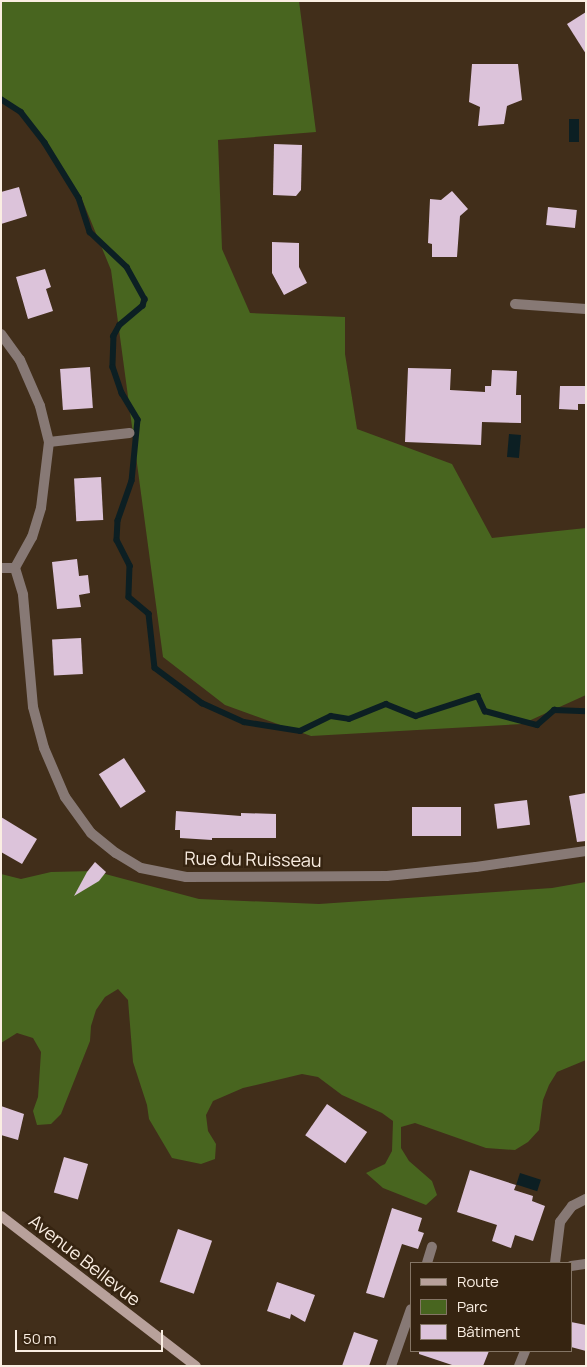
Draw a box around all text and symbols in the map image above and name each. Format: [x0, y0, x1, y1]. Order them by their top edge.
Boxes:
street label: Rue du Ruisseau [184, 847, 322, 871]
street label: Avenue Bellevue [25, 1210, 145, 1310]
legend [410, 1262, 572, 1352]
text: Route [457, 1271, 499, 1292]
text: Parc [457, 1296, 488, 1317]
scale bar [18, 1320, 165, 1352]
text: Bâtiment [457, 1321, 520, 1342]
text: 50 m [23, 1328, 57, 1349]

